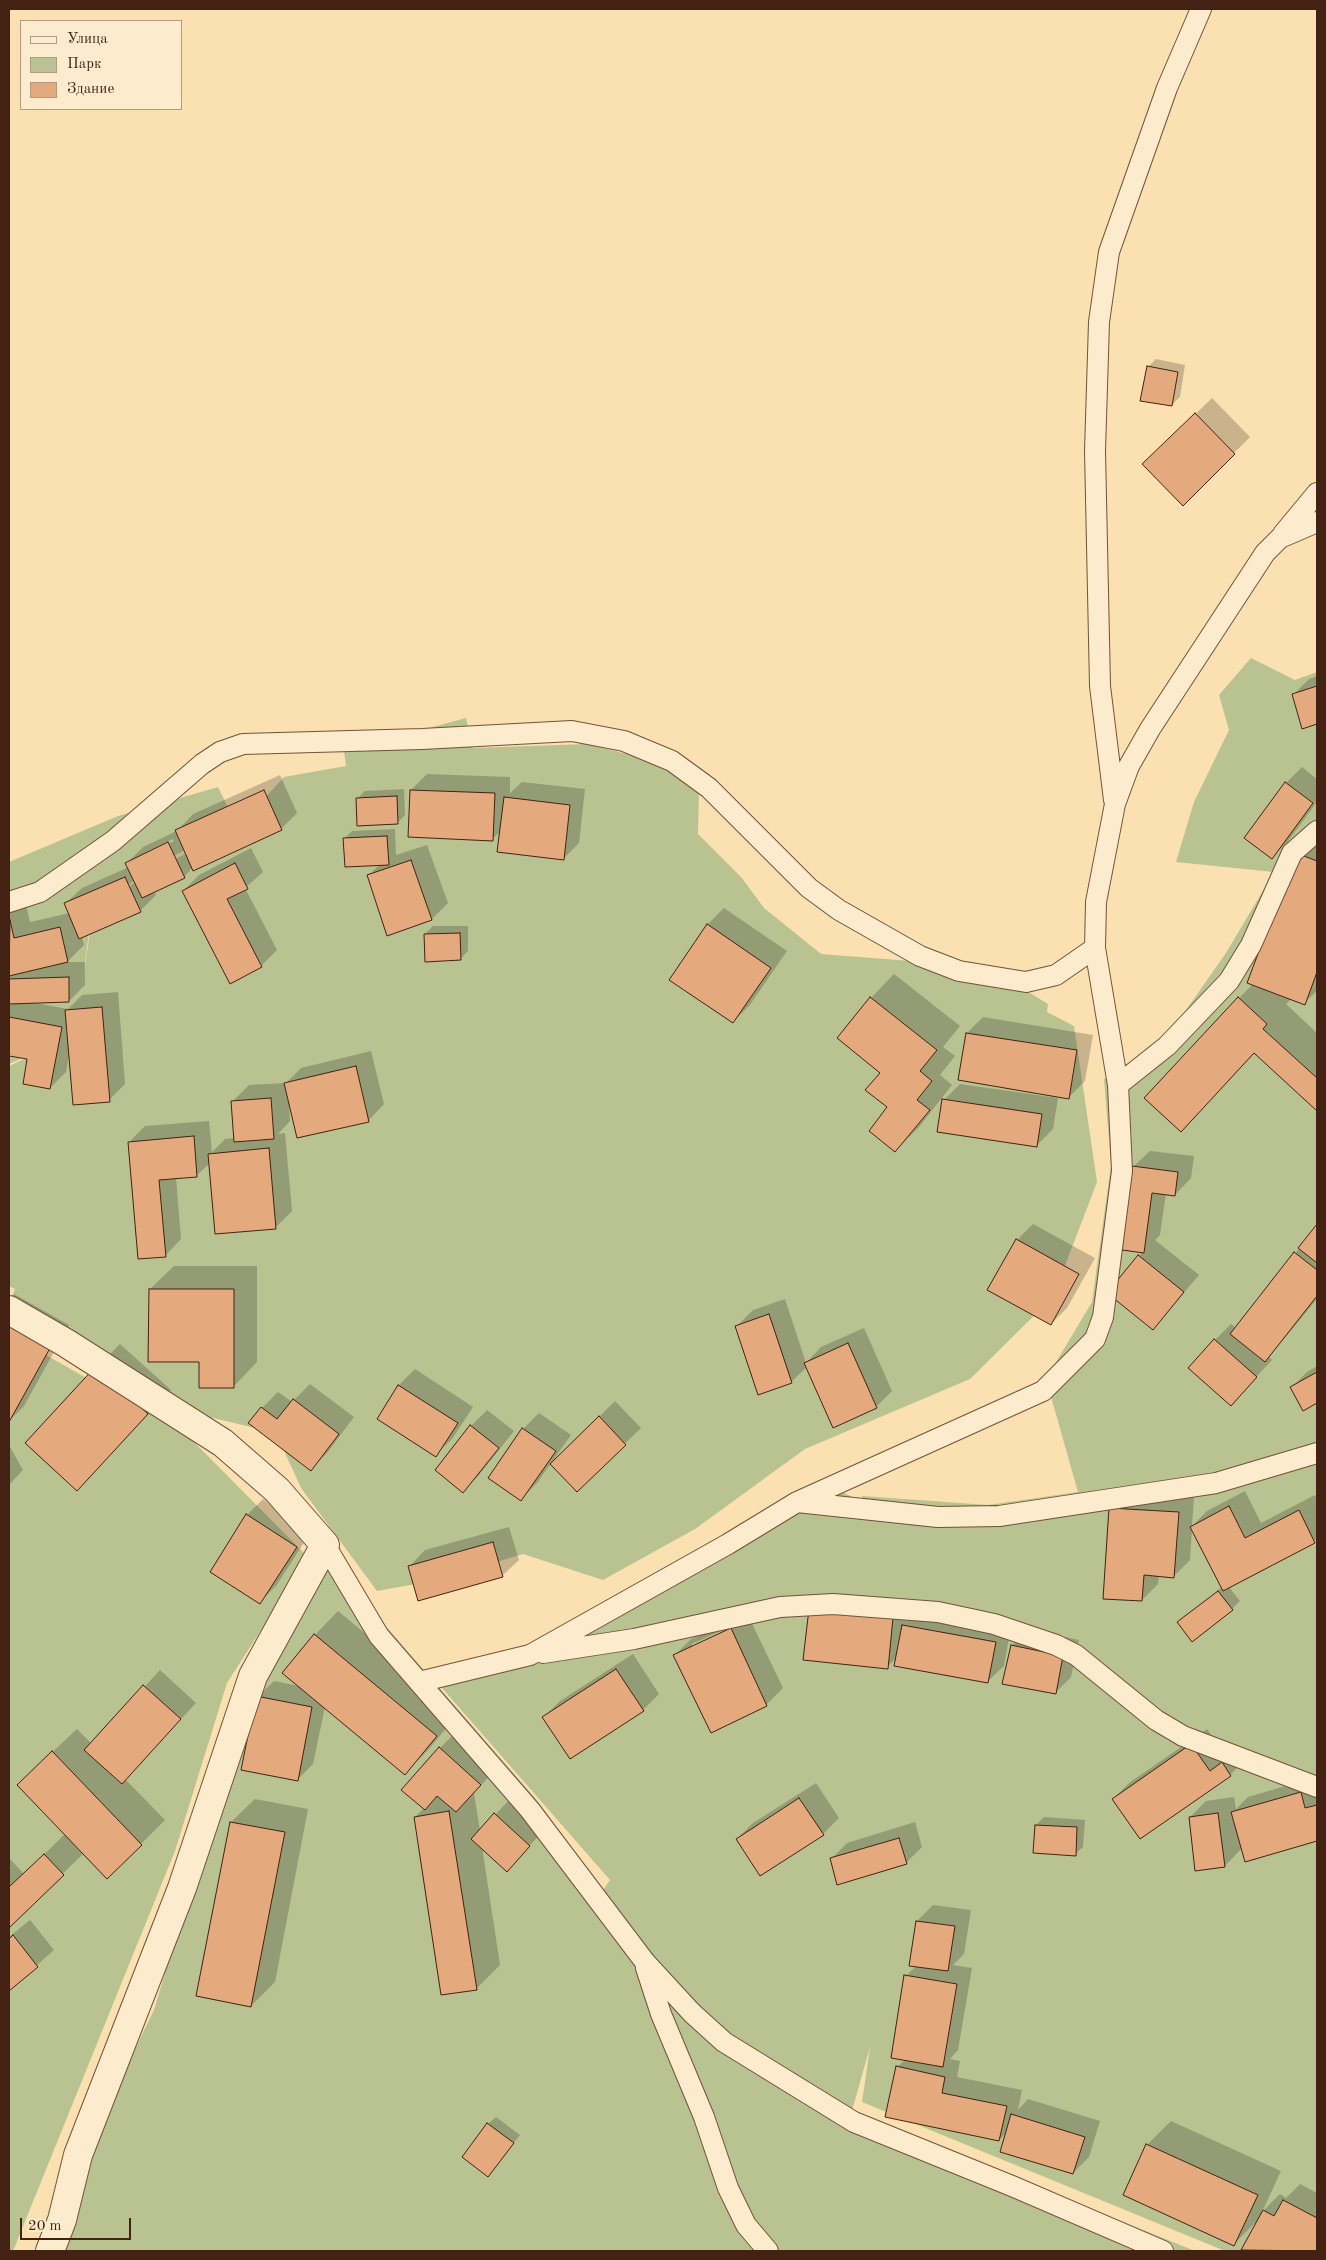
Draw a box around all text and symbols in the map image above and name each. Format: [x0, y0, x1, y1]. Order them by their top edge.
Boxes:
legend [20, 20, 182, 110]
text: Улица [67, 32, 108, 47]
text: Парк [67, 57, 102, 72]
text: Здание [67, 82, 114, 97]
scale bar [22, 2208, 134, 2240]
text: 20 m [28, 2219, 62, 2234]

